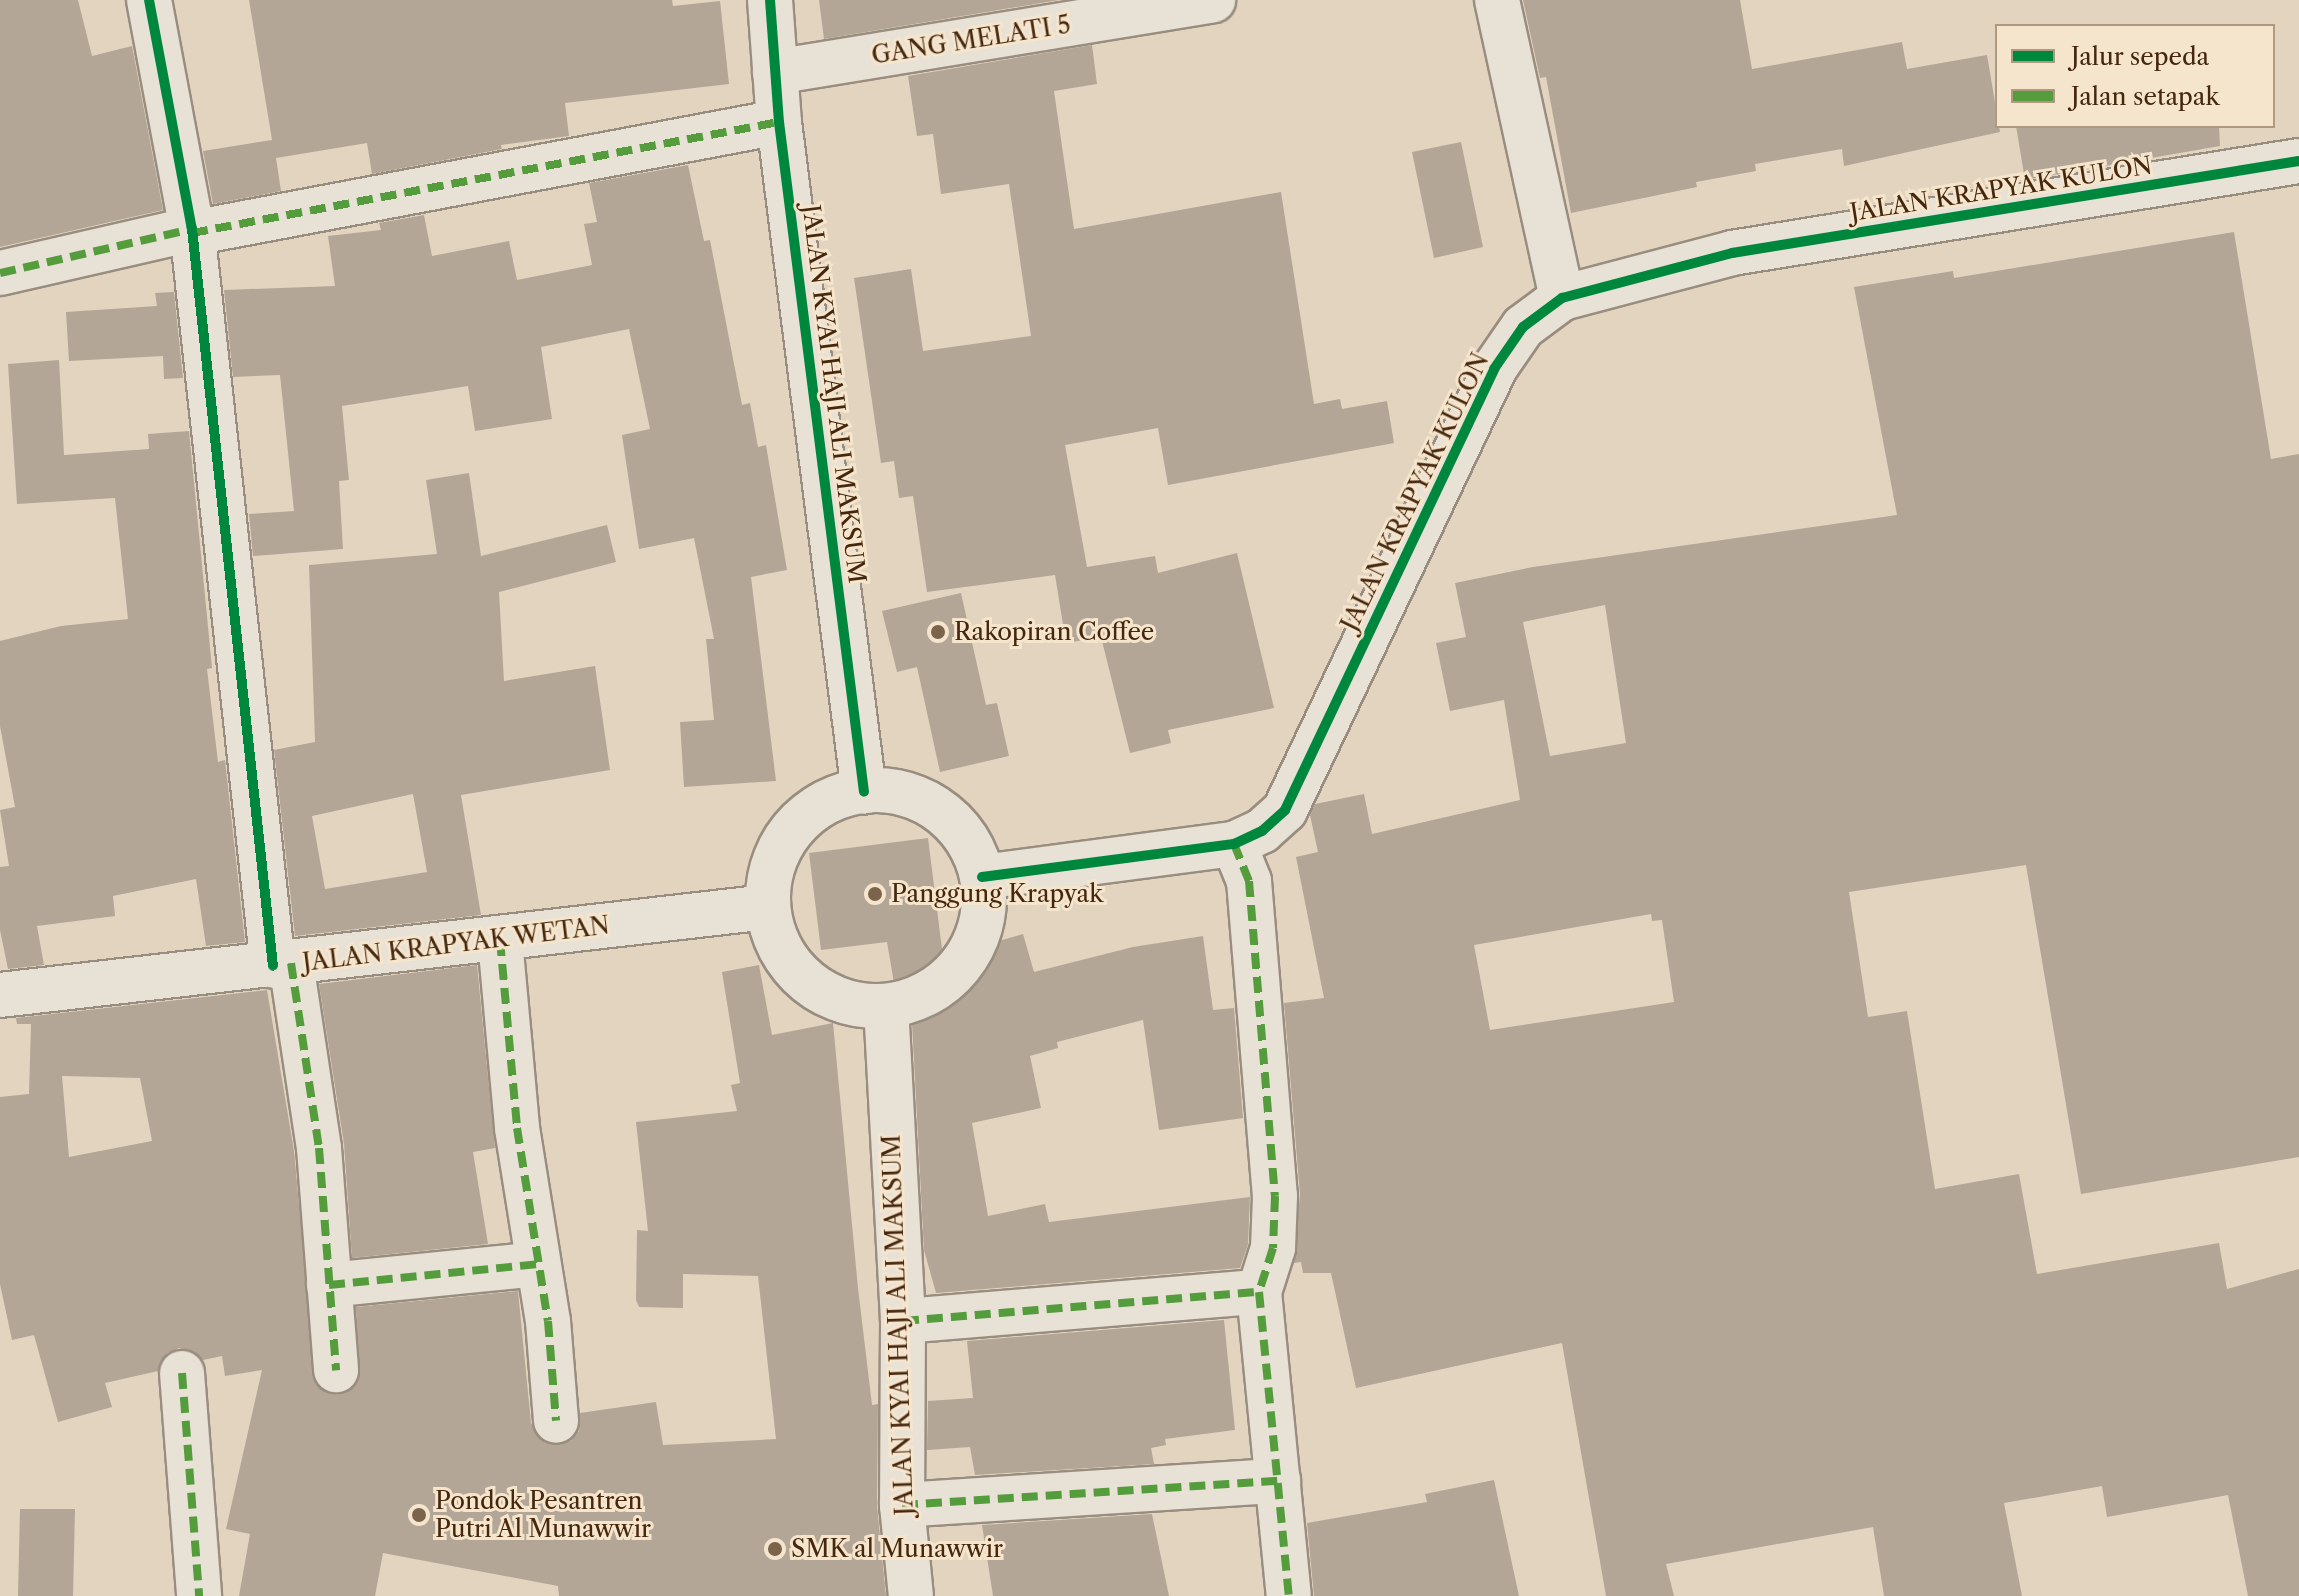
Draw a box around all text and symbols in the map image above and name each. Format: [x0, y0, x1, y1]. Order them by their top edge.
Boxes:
street label: GANG MELATI 5 [869, 10, 1073, 70]
legend [1995, 24, 2275, 128]
text: Jalur sepeda [2071, 42, 2209, 71]
text: Jalan setapak [2071, 82, 2219, 111]
street label: JALAN KRAPYAK KULON [1848, 151, 2154, 227]
street label: JALAN KYAI HAJI ALI MAKSUM [796, 203, 872, 585]
street label: JALAN KRAPYAK KULON [1335, 348, 1495, 636]
place label: Rakopiran Coffee [954, 618, 1154, 646]
marker: Rakopiran Coffee [929, 623, 947, 641]
place label: Panggung Krapyak [891, 880, 1103, 908]
marker: Panggung Krapyak [866, 885, 884, 903]
street label: JALAN KRAPYAK WETAN [300, 911, 612, 977]
street label: JALAN KYAI HAJI ALI MAKSUM [877, 1133, 919, 1517]
place label: Pondok Pesantren Putri Al Munawwir [435, 1487, 652, 1543]
marker: Pondok Pesantren Putri Al Munawwir [410, 1506, 428, 1524]
place label: SMK al Munawwir [791, 1535, 1004, 1563]
marker: SMK al Munawwir [766, 1540, 784, 1558]

